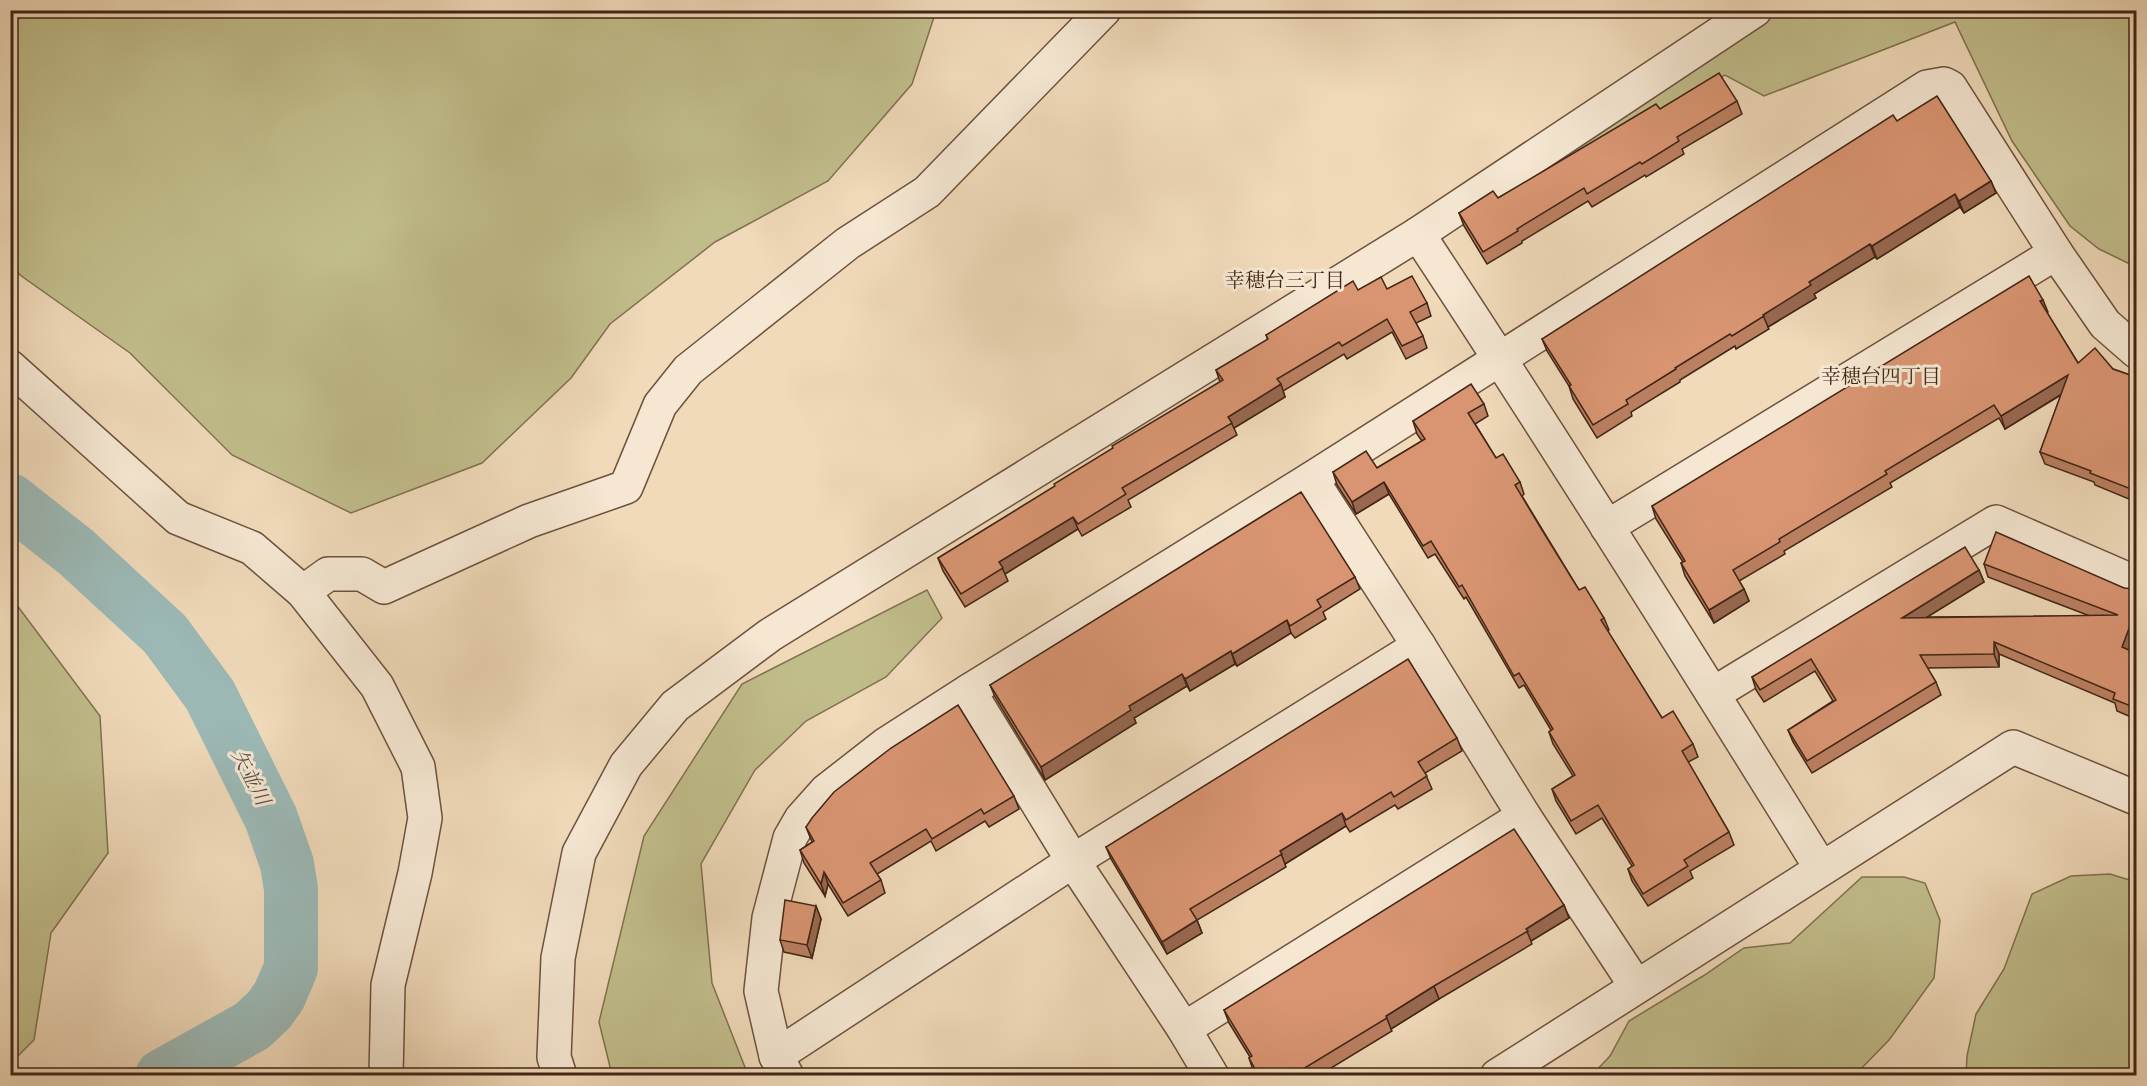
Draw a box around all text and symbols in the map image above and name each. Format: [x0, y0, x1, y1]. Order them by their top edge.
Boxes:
district label: 幸穂台三丁目 [1225, 269, 1345, 292]
district label: 幸穂台四丁目 [1821, 365, 1941, 388]
water label: 矢並川 [227, 746, 274, 811]

